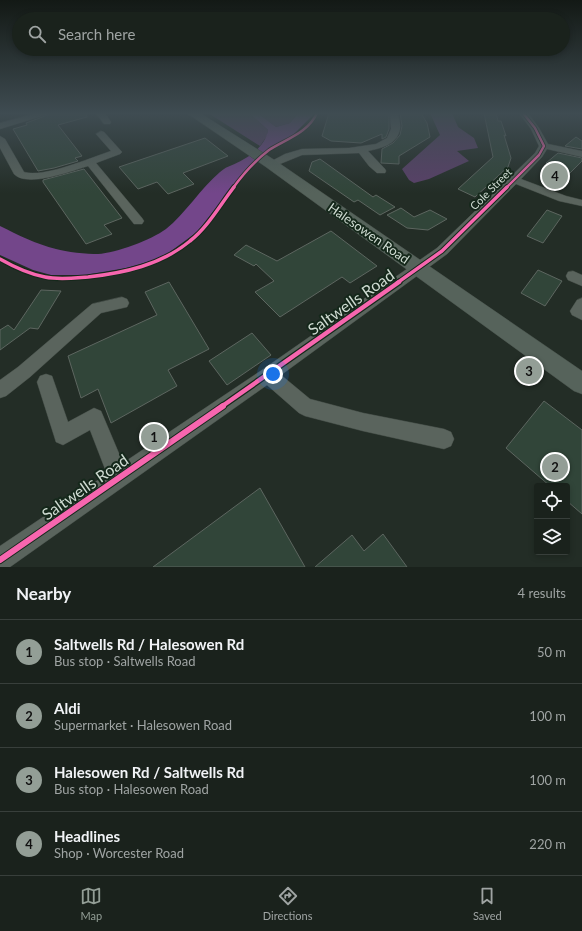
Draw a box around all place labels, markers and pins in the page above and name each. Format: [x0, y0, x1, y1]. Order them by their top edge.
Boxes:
pin: 4 [542, 161, 568, 191]
pin: 3 [516, 356, 542, 386]
pin: 1 [141, 422, 167, 452]
pin: 2 [542, 452, 568, 482]

